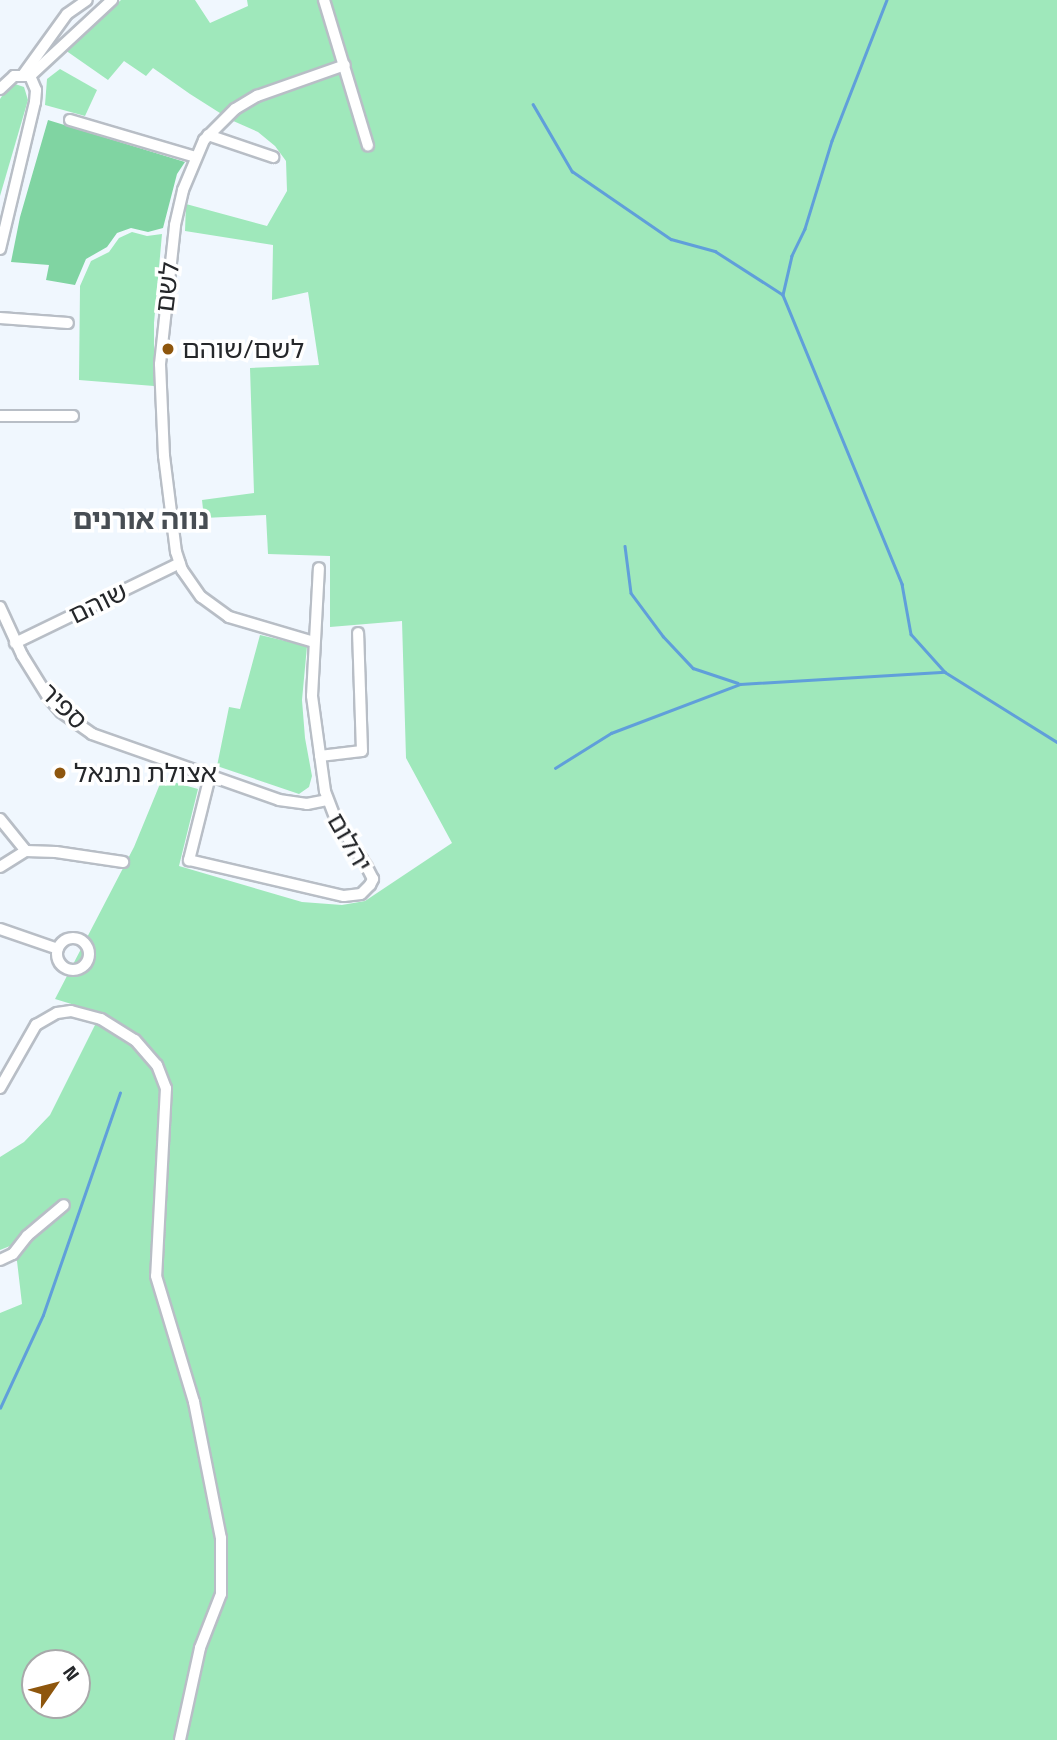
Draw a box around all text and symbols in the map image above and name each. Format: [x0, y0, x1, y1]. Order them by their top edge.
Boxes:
street label: לשם [148, 260, 186, 314]
place label: לשם/שוהם [182, 333, 304, 365]
marker: לשם/שוהם [160, 341, 176, 357]
district label: נווה אורנים [73, 502, 209, 536]
street label: שוהם [64, 576, 132, 630]
street label: ספיר [34, 676, 94, 736]
place label: אצולת נתנאל [74, 757, 217, 789]
marker: אצולת נתנאל [52, 765, 68, 781]
street label: יהלום [321, 807, 379, 877]
north arrow [21, 1649, 91, 1719]
text: N [56, 1659, 88, 1687]

